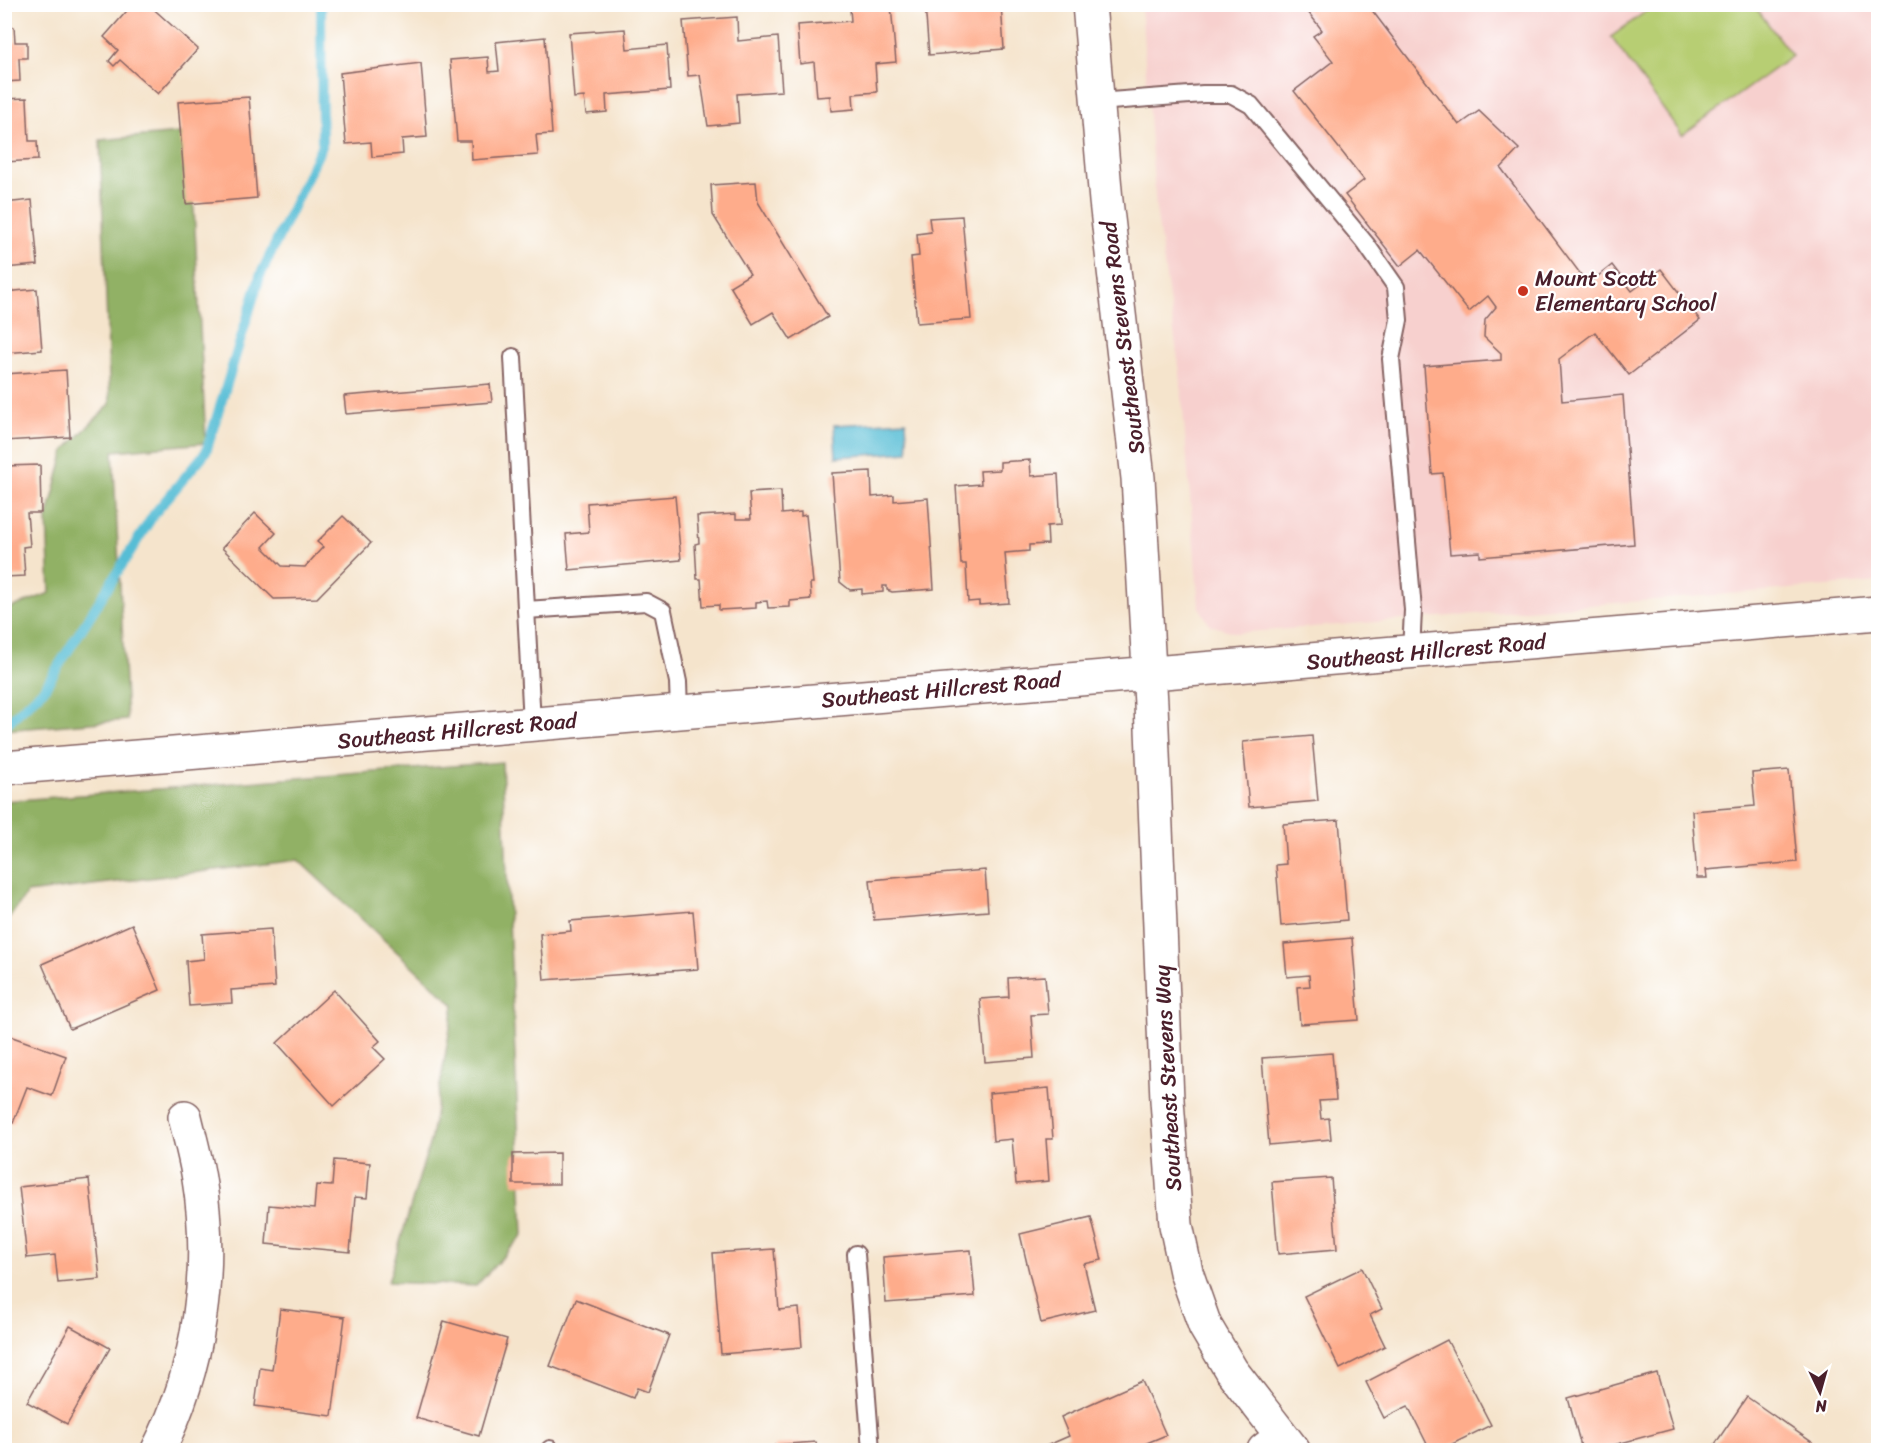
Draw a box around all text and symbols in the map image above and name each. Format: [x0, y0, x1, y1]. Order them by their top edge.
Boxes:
street label: Southeast Stevens Road [1089, 218, 1156, 457]
place label: Mount Scott Elementary School [1535, 259, 1717, 323]
marker: Mount Scott Elementary School [1516, 284, 1530, 298]
street label: Southeast Hillcrest Road [1305, 621, 1549, 681]
street label: Southeast Hillcrest Road [820, 659, 1064, 719]
street label: Southeast Hillcrest Road [336, 700, 580, 760]
street label: Southeast Stevens Way [1142, 963, 1193, 1192]
north arrow [1790, 1362, 1850, 1422]
text: N [1814, 1391, 1829, 1421]

